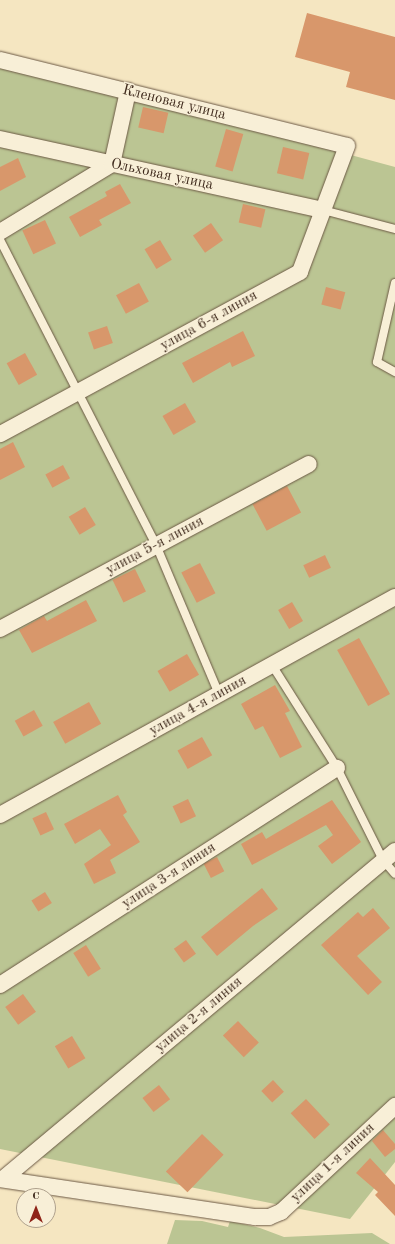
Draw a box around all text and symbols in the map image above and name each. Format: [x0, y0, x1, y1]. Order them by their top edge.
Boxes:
street label: Кленовая улица [120, 81, 228, 125]
street label: Ольховая улица [109, 155, 215, 195]
street label: улица 6-я линия [157, 287, 261, 355]
street label: улица 5-я линия [103, 513, 207, 579]
street label: улица 4-я линия [146, 672, 250, 740]
street label: улица 3-я линия [119, 839, 219, 913]
street label: улица 2-я линия [152, 973, 246, 1057]
street label: улица 1-я линия [287, 1119, 379, 1207]
north arrow [16, 1188, 56, 1228]
text: С [32, 1191, 40, 1202]

